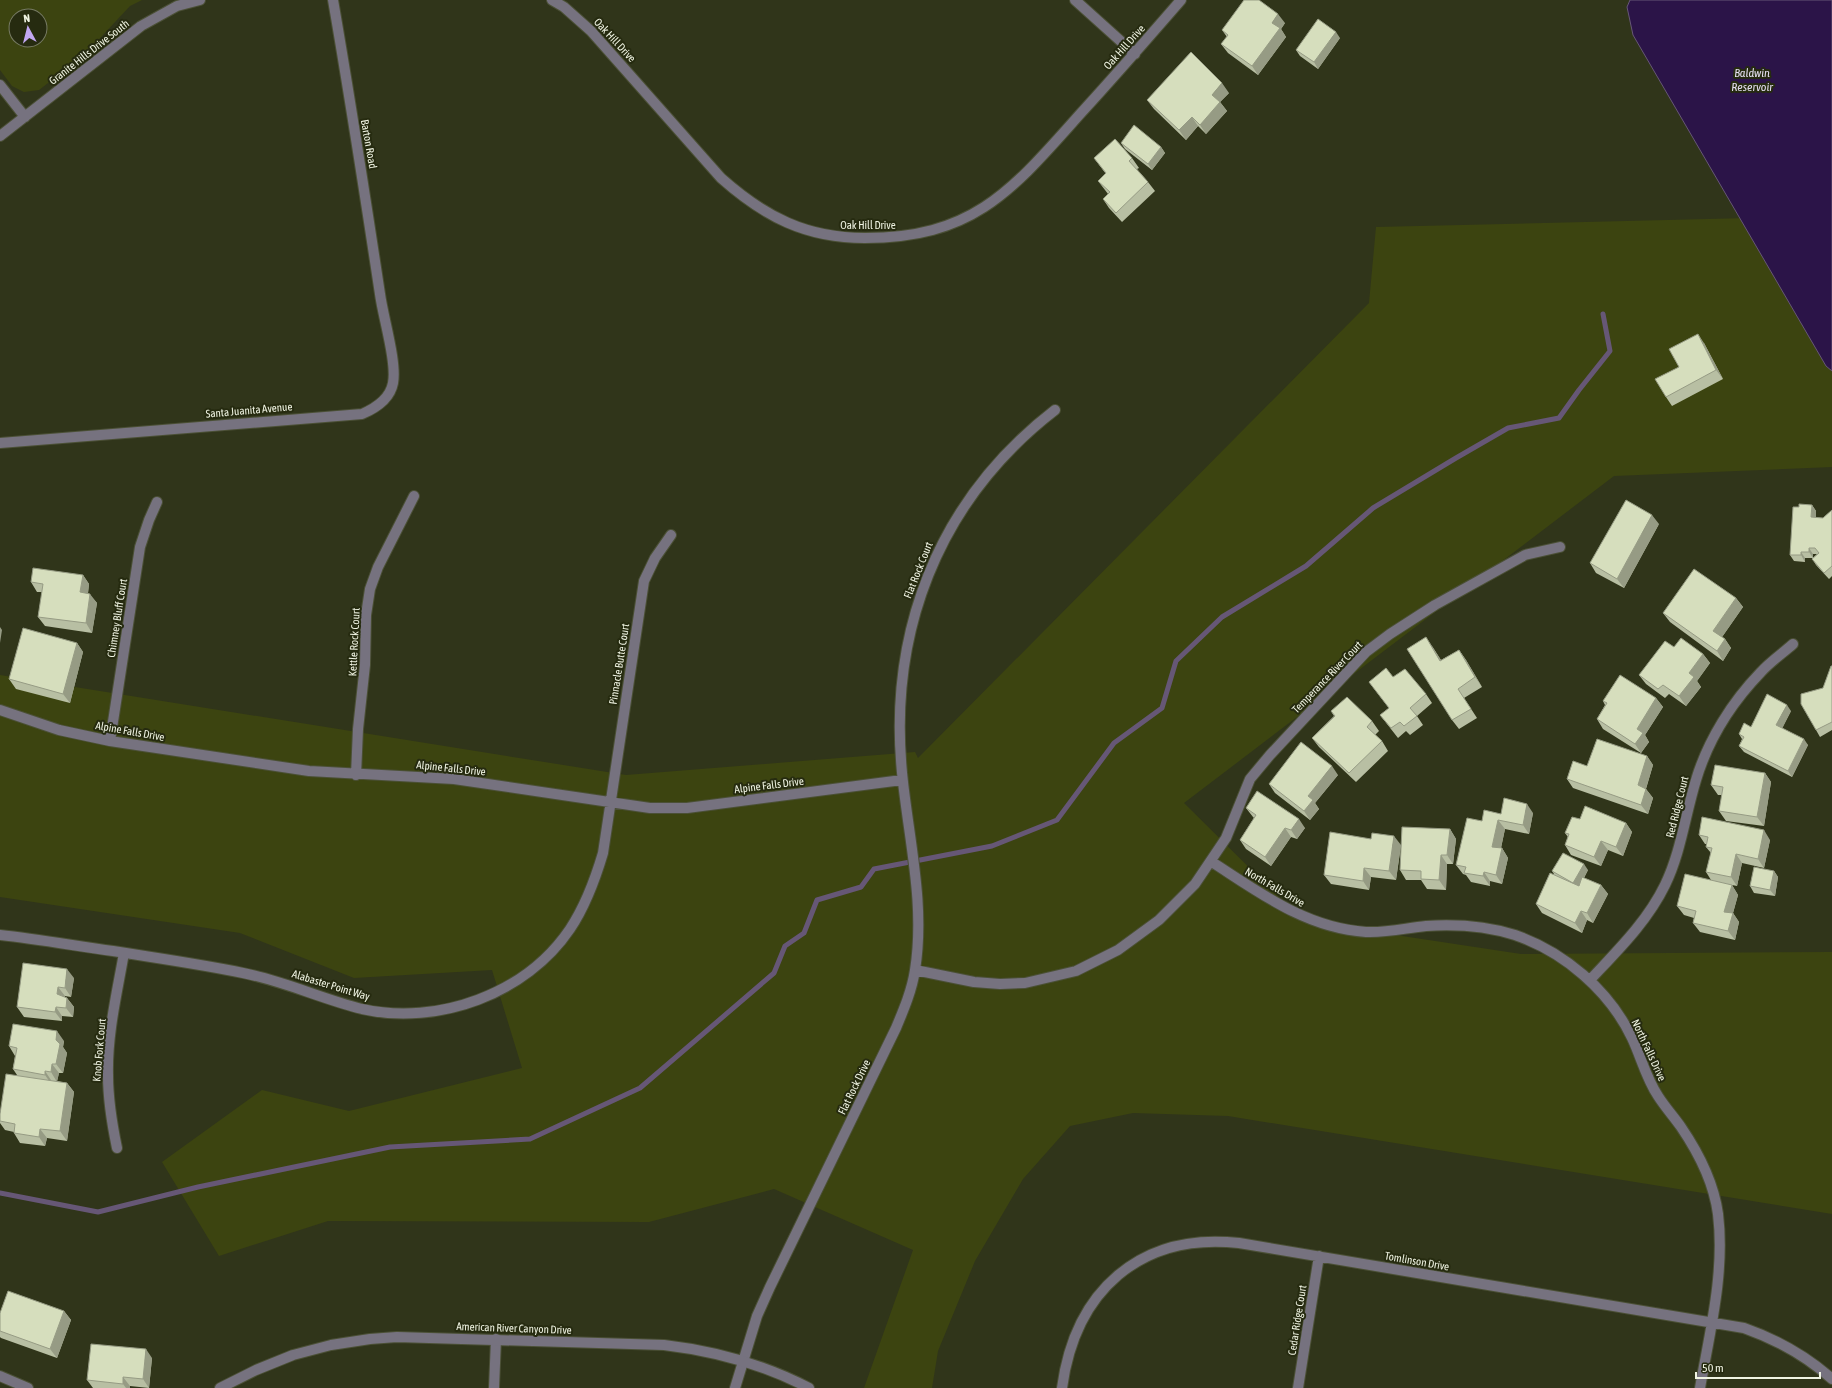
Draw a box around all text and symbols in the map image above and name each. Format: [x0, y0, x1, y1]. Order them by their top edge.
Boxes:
north arrow [8, 8, 48, 48]
text: N [23, 12, 31, 24]
street label: Oak Hill Drive [592, 16, 638, 64]
street label: Granite Hills Drive South [47, 17, 131, 87]
street label: Oak Hill Drive [1101, 22, 1147, 72]
water label: Baldwin Reservoir [1731, 66, 1773, 94]
street label: Barton Road [359, 119, 379, 169]
street label: Oak Hill Drive [840, 219, 896, 231]
street label: Santa Juanita Avenue [205, 400, 293, 420]
street label: Flat Rock Court [901, 540, 935, 600]
street label: Chimney Bluff Court [105, 578, 129, 658]
street label: Kettle Rock Court [346, 607, 362, 677]
street label: Pinnacle Butte Court [607, 623, 631, 705]
street label: Temperance River Court [1290, 639, 1364, 715]
street label: Alpine Falls Drive [95, 719, 165, 743]
street label: Alpine Falls Drive [416, 758, 486, 778]
street label: Alpine Falls Drive [734, 775, 804, 795]
street label: Red Ridge Court [1664, 775, 1690, 839]
street label: North Falls Drive [1243, 865, 1307, 909]
street label: Alabaster Point Way [291, 967, 372, 1003]
street label: North Falls Drive [1629, 1017, 1669, 1083]
street label: Knob Fork Court [90, 1018, 108, 1082]
street label: Flat Rock Drive [836, 1058, 872, 1116]
street label: Tomlinson Drive [1384, 1249, 1450, 1273]
street label: Cedar Ridge Court [1286, 1284, 1308, 1356]
street label: American River Canyon Drive [456, 1320, 572, 1336]
scale bar [1696, 1354, 1820, 1380]
text: 50 m [1702, 1361, 1724, 1375]

